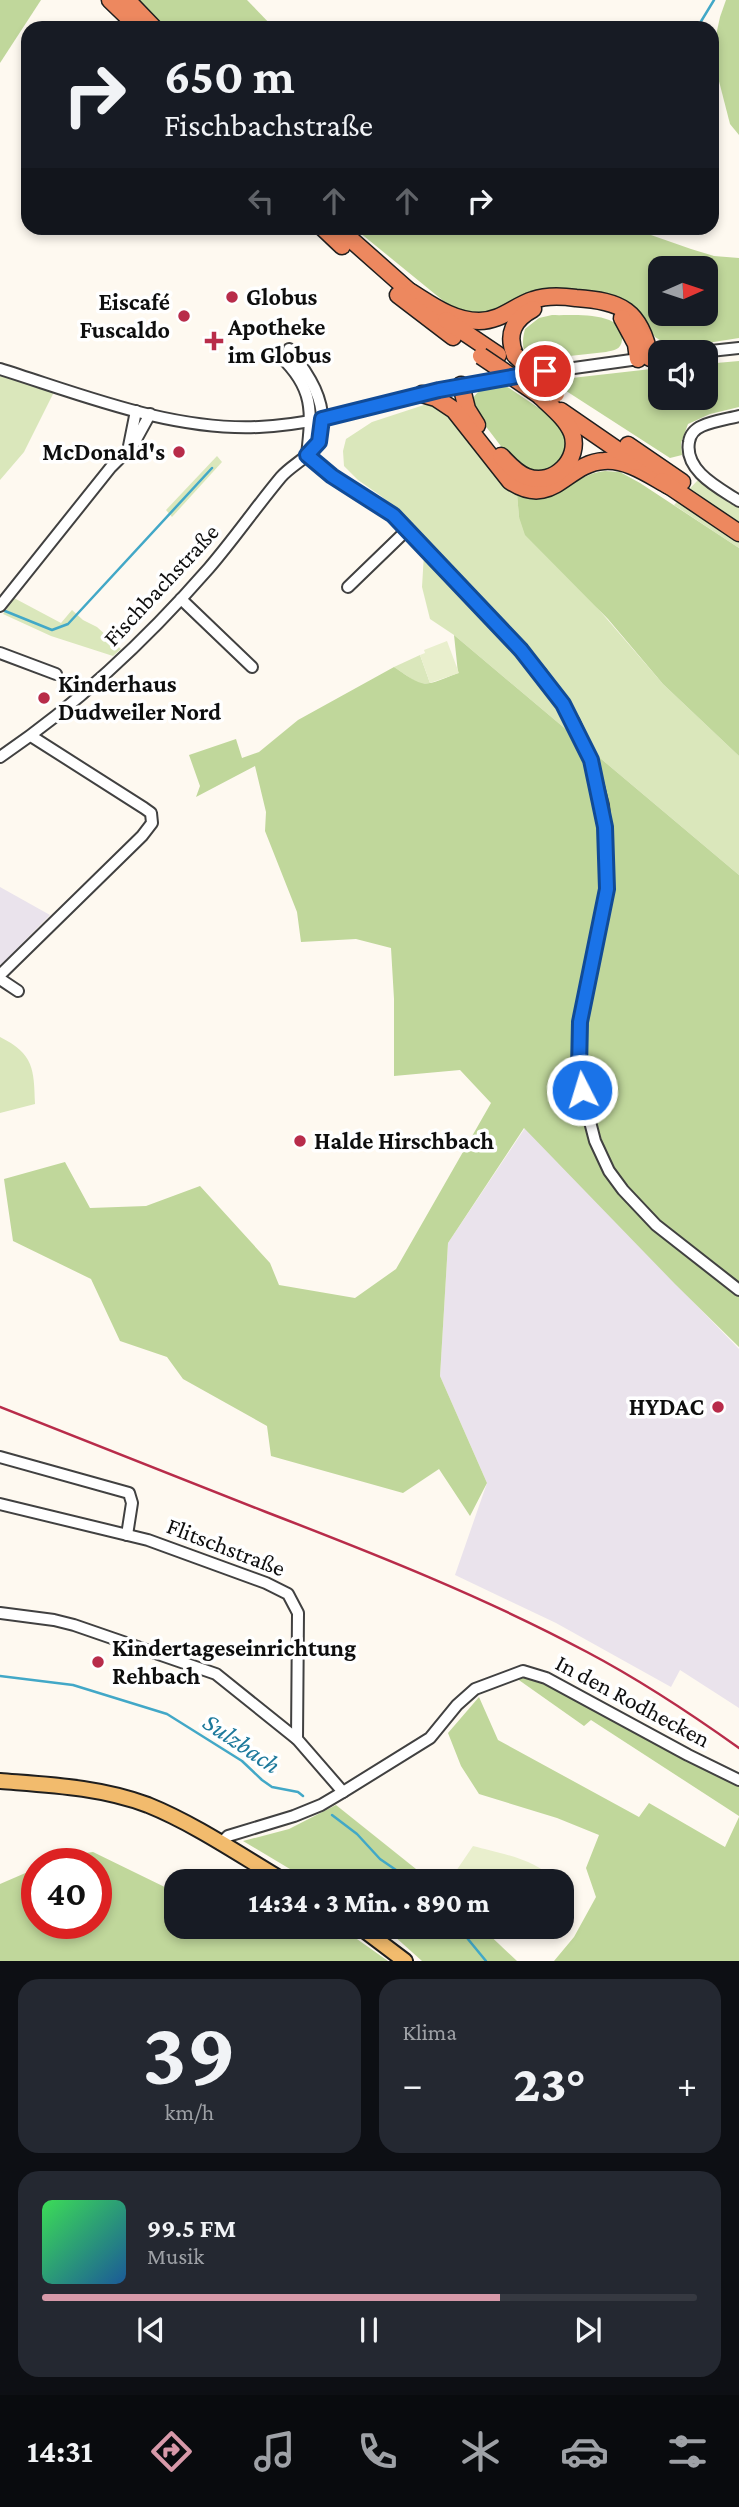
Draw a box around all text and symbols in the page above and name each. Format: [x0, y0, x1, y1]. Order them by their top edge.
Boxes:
icon: right [49, 49, 140, 140]
text: 650 m [164, 49, 295, 104]
text: Fischbachstraße [164, 107, 373, 143]
icon: left [242, 182, 280, 220]
icon: ahead [315, 182, 353, 220]
icon: ahead [388, 182, 426, 220]
icon: right [461, 182, 499, 220]
north arrow [648, 256, 718, 326]
map controls [648, 256, 718, 410]
place label: Globus [246, 283, 318, 310]
place label: Eiscafé Fuscaldo [79, 288, 170, 343]
marker: Globus [224, 289, 240, 305]
marker: Eiscafé Fuscaldo [176, 308, 192, 324]
place label: Apotheke im Globus [227, 313, 332, 368]
marker: Apotheke im Globus [206, 333, 222, 349]
button: sound [648, 340, 718, 410]
pin [515, 341, 575, 401]
icon: arrive [526, 352, 564, 390]
place label: McDonald's [42, 438, 165, 465]
marker: McDonald's [171, 444, 187, 460]
street label: Fischbachstraße [97, 518, 224, 651]
place label: Kinderhaus Dudweiler Nord [58, 670, 221, 725]
marker: Kinderhaus Dudweiler Nord [36, 690, 52, 706]
position arrow [545, 1053, 619, 1127]
place label: Halde Hirschbach [314, 1127, 494, 1154]
marker: Halde Hirschbach [292, 1133, 308, 1149]
place label: HYDAC [629, 1393, 704, 1420]
marker: HYDAC [710, 1399, 726, 1415]
street label: Flitschstraße [163, 1512, 289, 1581]
place label: Kindertageseinrichtung Rehbach [112, 1634, 356, 1689]
street label: In den Rodhecken [551, 1649, 715, 1753]
marker: Kindertageseinrichtung Rehbach [90, 1654, 106, 1670]
water label: Sulzbach [198, 1707, 286, 1780]
speed limit sign: 40 [21, 1848, 112, 1939]
text: 14:34 · 3 Min. · 890 m [249, 1889, 489, 1918]
text: 39 [142, 2002, 236, 2104]
text: Klima [403, 2019, 457, 2045]
text: 23° [513, 2054, 586, 2112]
text: − [403, 2063, 423, 2105]
text: + [677, 2063, 697, 2105]
text: km/h [164, 2099, 214, 2125]
text: 99.5 FM [147, 2214, 236, 2243]
text: Musik [147, 2243, 204, 2269]
icon: previous [132, 2311, 170, 2349]
icon: pause [350, 2311, 388, 2349]
icon: next [569, 2311, 607, 2349]
icon: directions [147, 2427, 196, 2476]
icon: music [250, 2427, 299, 2476]
icon: phone [353, 2427, 402, 2476]
icon: climate [456, 2427, 505, 2476]
icon: car [560, 2427, 609, 2476]
icon: filters [663, 2427, 712, 2476]
text: 14:31 [27, 2433, 93, 2469]

